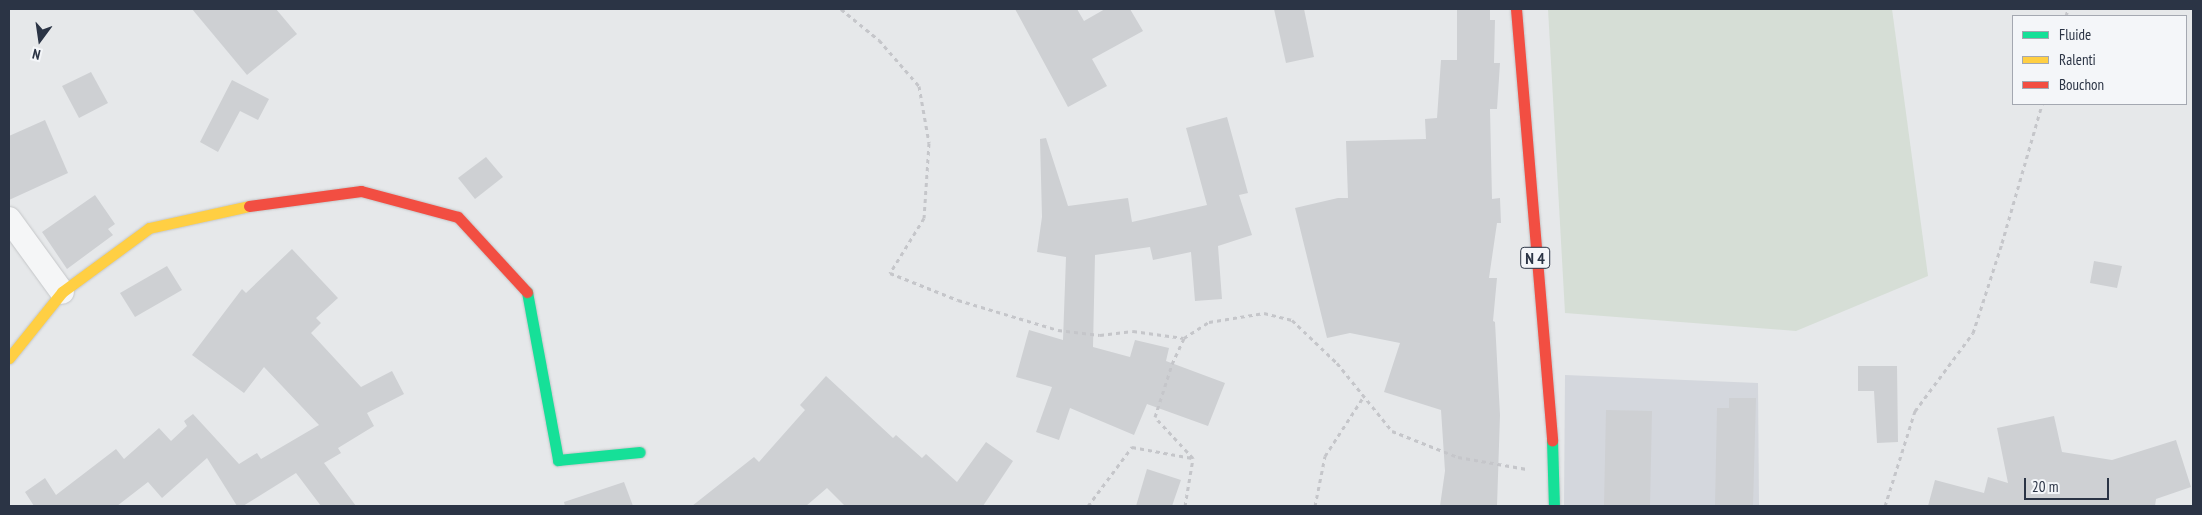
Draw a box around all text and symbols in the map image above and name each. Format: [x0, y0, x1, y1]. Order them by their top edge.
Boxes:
north arrow [15, 15, 65, 65]
legend [2012, 15, 2187, 105]
text: Fluide [2059, 25, 2091, 44]
text: N [31, 45, 42, 64]
text: Ralenti [2059, 50, 2096, 69]
text: Bouchon [2059, 75, 2104, 94]
road number: N 4 [1520, 244, 1550, 272]
scale bar [2027, 468, 2112, 500]
text: 20 m [2032, 477, 2058, 496]

